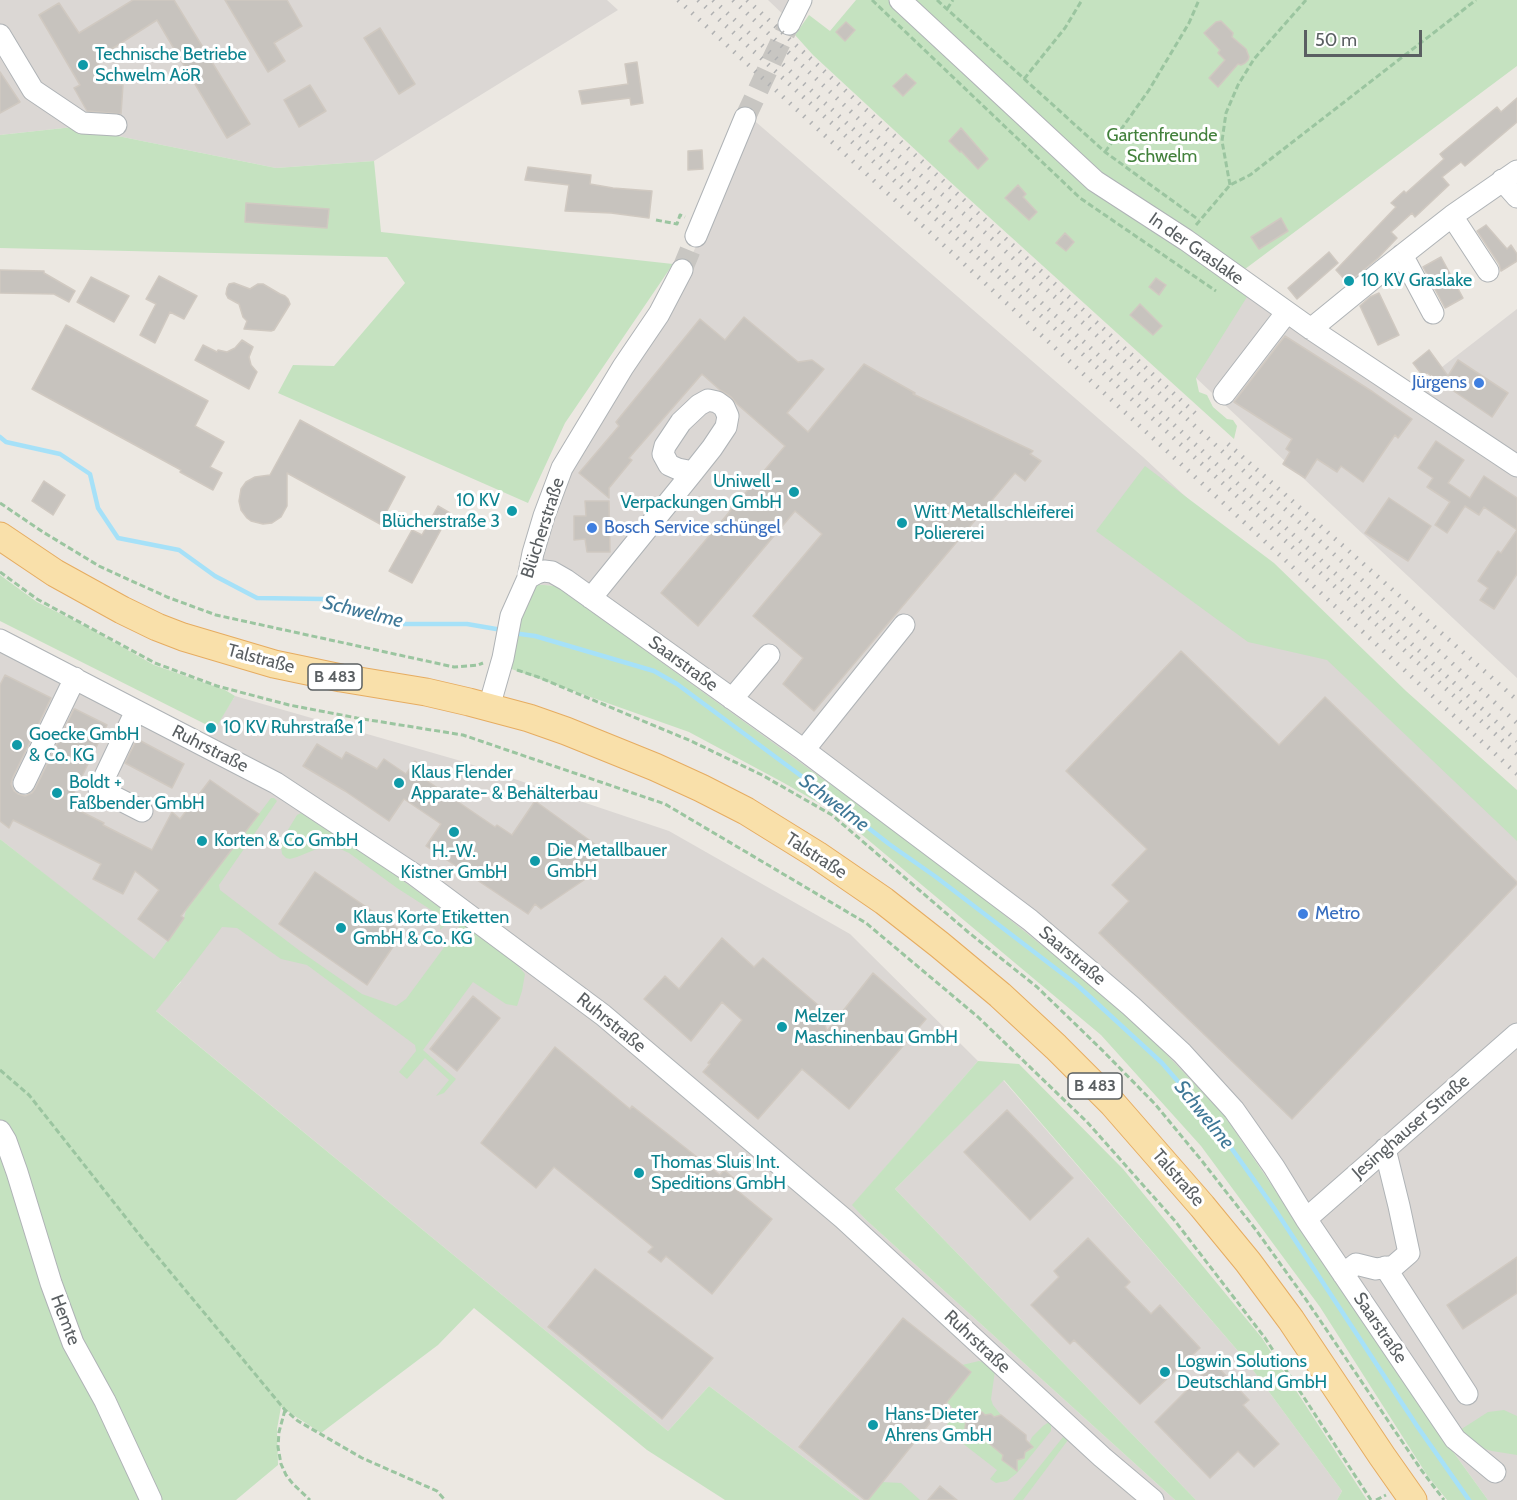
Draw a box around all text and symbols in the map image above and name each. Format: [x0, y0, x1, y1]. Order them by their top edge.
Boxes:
scale bar [1307, 18, 1426, 56]
text: 50 m [1315, 29, 1357, 51]
place label: Technische Betriebe Schwelm AöR [95, 44, 247, 86]
marker: Technische Betriebe Schwelm AöR [76, 58, 90, 72]
park label: Gartenfreunde Schwelm [1107, 125, 1217, 168]
street label: In der Graslake [1144, 208, 1248, 290]
place label: 10 KV Graslake [1361, 270, 1472, 292]
marker: 10 KV Graslake [1342, 274, 1356, 288]
place label: Jürgens [1412, 372, 1467, 394]
marker: Jürgens [1472, 376, 1486, 390]
place label: Uniwell - Verpackungen GmbH [620, 471, 782, 514]
street label: Blücherstraße [517, 475, 569, 581]
marker: Uniwell - Verpackungen GmbH [787, 485, 801, 499]
place label: 10 KV Blücherstraße 3 [382, 490, 500, 532]
place label: Witt Metallschleiferei Poliererei [914, 502, 1074, 544]
marker: 10 KV Blücherstraße 3 [505, 504, 519, 518]
marker: Witt Metallschleiferei Poliererei [895, 516, 909, 530]
place label: Bosch Service schüngel [604, 517, 781, 539]
marker: Bosch Service schüngel [585, 521, 599, 535]
water label: Schwelme [321, 591, 405, 633]
street label: Saarstraße [644, 632, 722, 696]
street label: Talstraße [225, 640, 297, 678]
road number: B 483 [308, 664, 362, 690]
place label: 10 KV Ruhrstraße 1 [223, 717, 363, 739]
street label: Ruhrstraße [168, 721, 252, 777]
marker: 10 KV Ruhrstraße 1 [204, 721, 218, 735]
place label: Goecke GmbH & Co. KG [29, 724, 139, 766]
marker: Goecke GmbH & Co. KG [10, 738, 24, 752]
place label: Klaus Flender Apparate- & Behälterbau [411, 762, 598, 804]
water label: Schwelme [794, 769, 874, 837]
place label: Boldt + Faßbender GmbH [69, 772, 205, 814]
marker: Klaus Flender Apparate- & Behälterbau [392, 776, 406, 790]
marker: Boldt + Faßbender GmbH [50, 786, 64, 800]
marker: H.-W. Kistner GmbH [447, 825, 461, 839]
street label: Talstraße [781, 828, 851, 884]
place label: Korten & Co GmbH [214, 830, 358, 852]
marker: Korten & Co GmbH [195, 834, 209, 848]
place label: Die Metallbauer GmbH [547, 840, 667, 882]
place label: H.-W. Kistner GmbH [400, 841, 508, 884]
marker: Die Metallbauer GmbH [528, 854, 542, 868]
place label: Metro [1315, 903, 1360, 925]
place label: Klaus Korte Etiketten GmbH & Co. KG [353, 907, 509, 950]
marker: Metro [1296, 907, 1310, 921]
marker: Klaus Korte Etiketten GmbH & Co. KG [334, 921, 348, 935]
street label: Saarstraße [1034, 922, 1110, 990]
street label: Ruhrstraße [572, 989, 650, 1057]
place label: Melzer Maschinenbau GmbH [794, 1006, 958, 1048]
marker: Melzer Maschinenbau GmbH [775, 1020, 789, 1034]
street label: Jesinghauser Straße [1348, 1070, 1474, 1184]
road number: B 483 [1068, 1073, 1122, 1099]
water label: Schwelme [1169, 1076, 1239, 1154]
street label: Talstraße [1147, 1145, 1209, 1211]
place label: Thomas Sluis Int. Speditions GmbH [651, 1152, 786, 1194]
marker: Thomas Sluis Int. Speditions GmbH [632, 1166, 646, 1180]
street label: Saarstraße [1348, 1289, 1412, 1367]
street label: Hemte [46, 1292, 84, 1348]
street label: Ruhrstraße [939, 1306, 1015, 1378]
place label: Logwin Solutions Deutschland GmbH [1177, 1351, 1327, 1394]
marker: Logwin Solutions Deutschland GmbH [1158, 1365, 1172, 1379]
place label: Hans-Dieter Ahrens GmbH [885, 1404, 992, 1446]
marker: Hans-Dieter Ahrens GmbH [866, 1418, 880, 1432]

